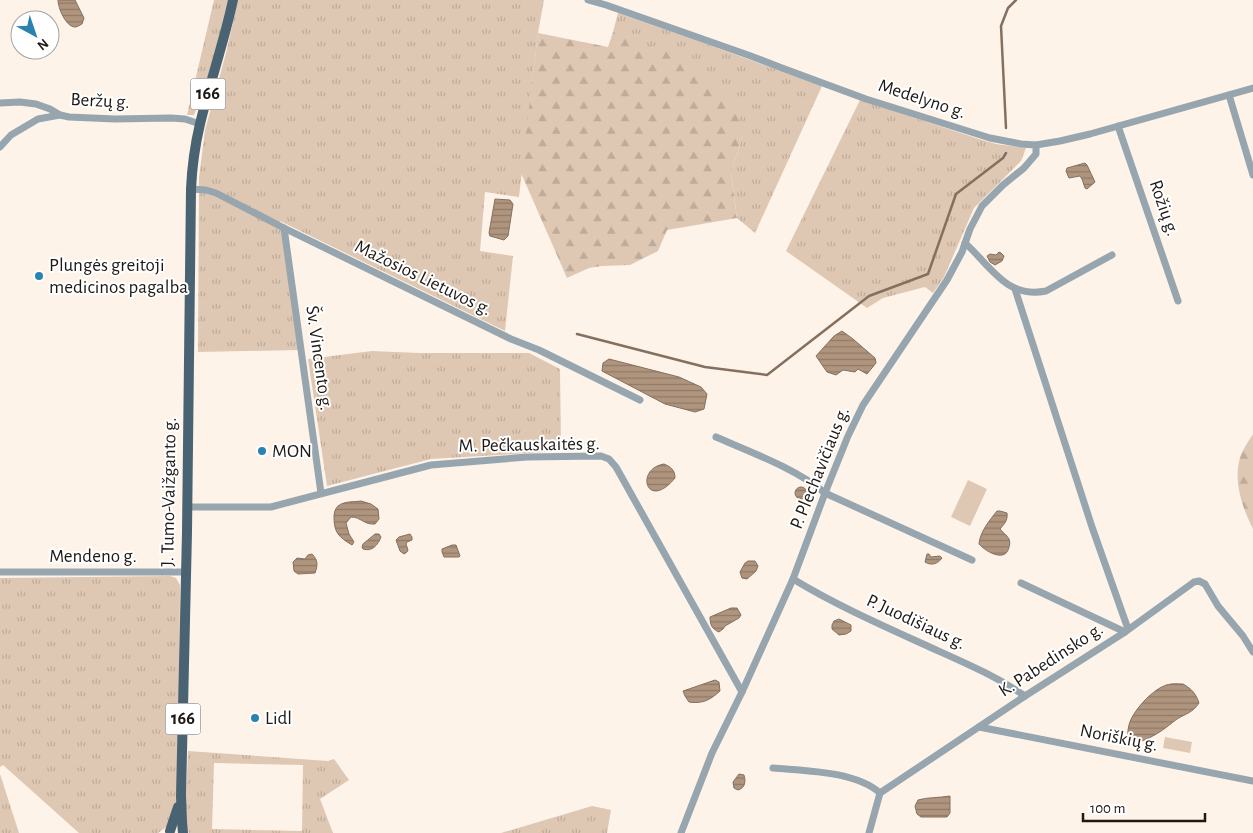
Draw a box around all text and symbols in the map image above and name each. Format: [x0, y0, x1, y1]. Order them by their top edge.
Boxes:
north arrow [10, 10, 60, 60]
text: N [34, 36, 51, 53]
street label: Medelyno g. [876, 76, 968, 122]
road number: 166 [190, 78, 226, 110]
street label: Beržų g. [70, 90, 130, 112]
street label: Rožių g. [1146, 178, 1182, 238]
street label: Mažosios Lietuvos g. [352, 237, 494, 319]
place label: Plungės greitoji medicinos pagalba [49, 256, 188, 297]
marker: Plungės greitoji medicinos pagalba [33, 270, 45, 282]
street label: Šv. Vincento g. [302, 304, 338, 412]
street label: P. Plechavičiaus g. [787, 404, 853, 532]
street label: J. Tumo-Vaižganto g. [158, 417, 180, 567]
street label: M. Pečkauskaitės g. [458, 434, 600, 456]
place label: MON [272, 442, 312, 461]
marker: MON [256, 445, 268, 457]
street label: Mendeno g. [49, 547, 137, 566]
street label: P. Juodišiaus g. [864, 591, 968, 653]
street label: K. Pabedinsko g. [995, 619, 1107, 701]
road number: 166 [166, 704, 200, 734]
place label: Lidl [265, 709, 292, 728]
marker: Lidl [249, 712, 261, 724]
street label: Noriškių g. [1078, 721, 1160, 755]
scale bar [1083, 790, 1206, 822]
text: 100 m [1090, 801, 1125, 816]

